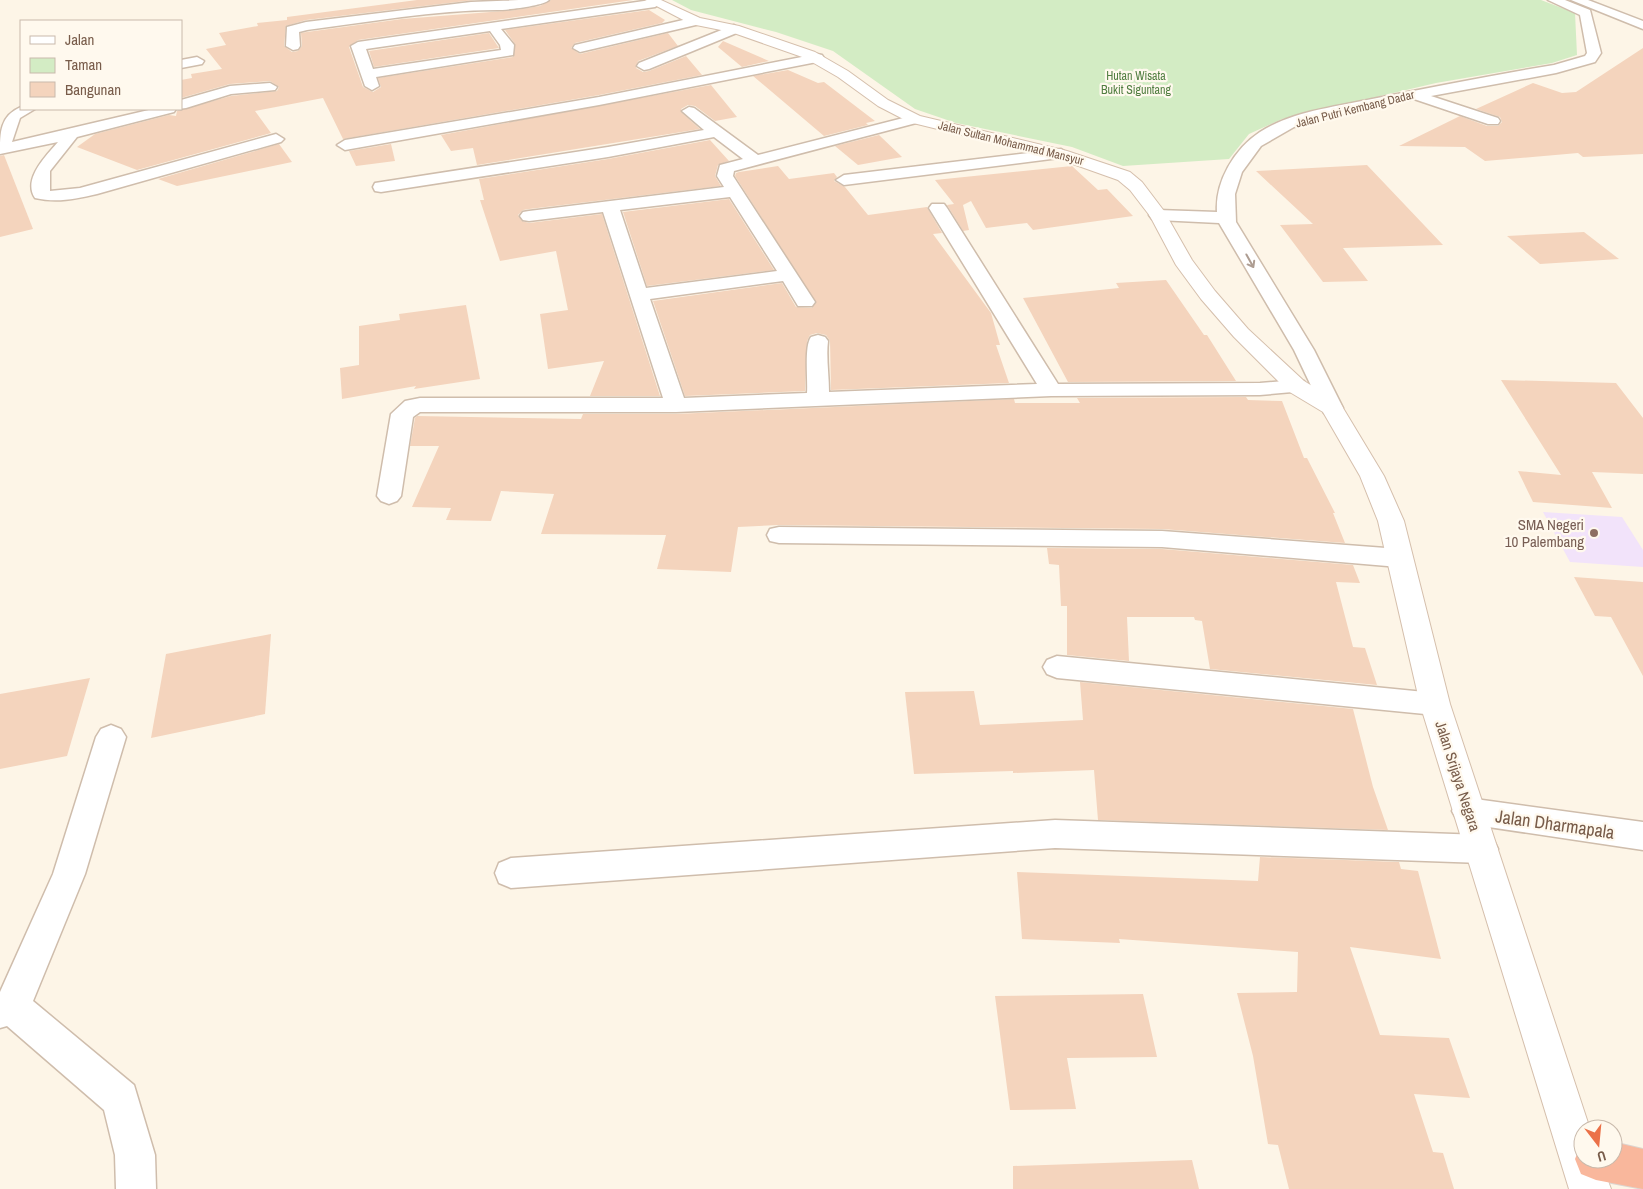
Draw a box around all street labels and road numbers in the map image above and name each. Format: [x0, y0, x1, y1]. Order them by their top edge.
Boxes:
street label: Jalan Putri Kembang Dadar [1294, 86, 1417, 131]
street label: Jalan Sultan Mohammad Mansyur [937, 117, 1086, 169]
street label: Jalan Srijaya Negara [1430, 718, 1486, 834]
street label: Jalan Dharmapala [1494, 803, 1616, 845]

